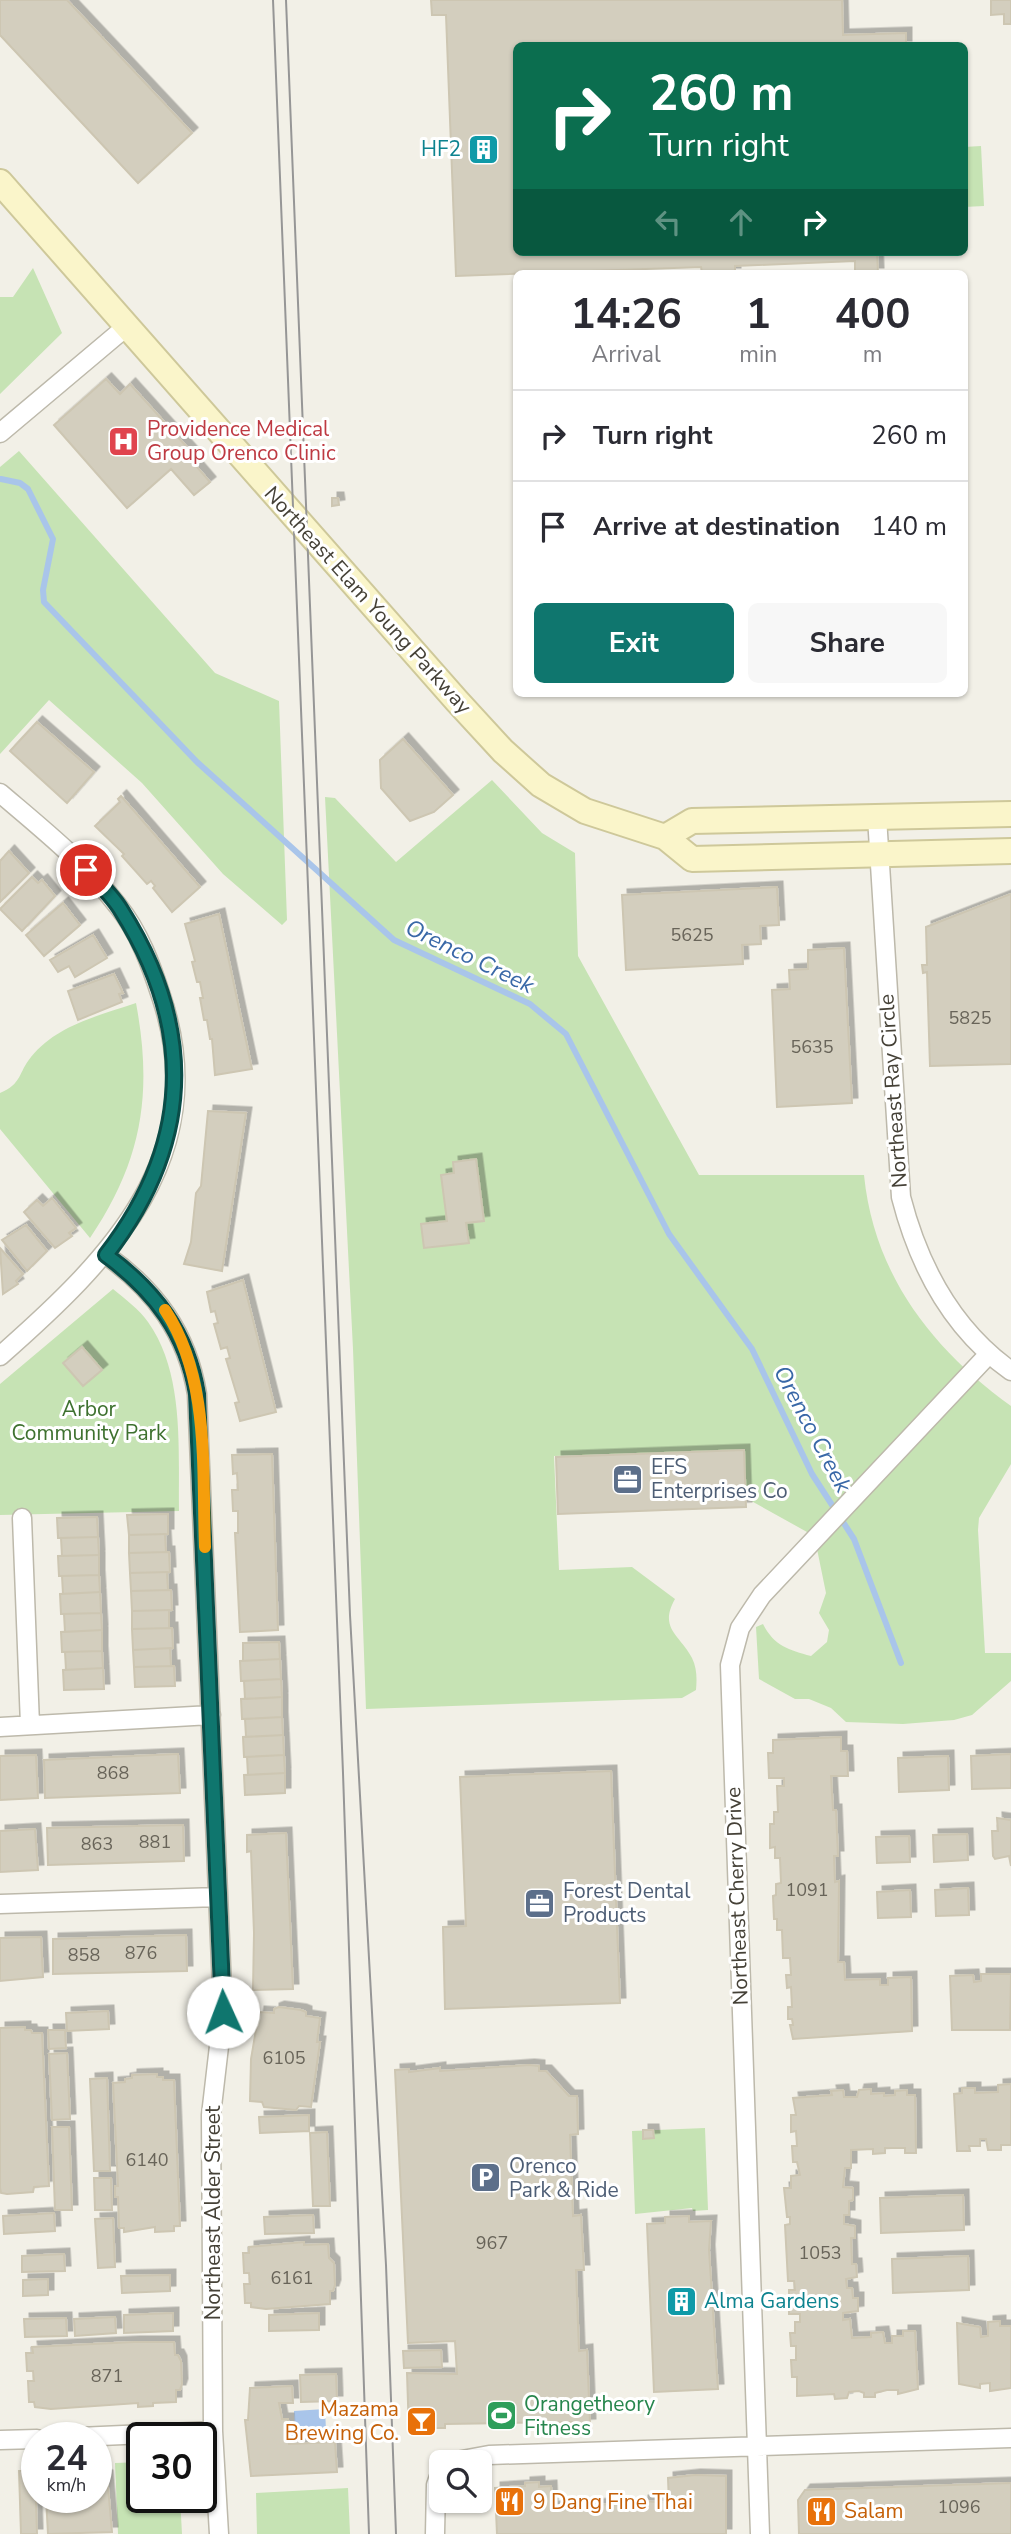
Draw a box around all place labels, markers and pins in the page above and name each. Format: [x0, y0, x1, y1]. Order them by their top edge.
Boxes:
building icon: HF2 [467, 132, 501, 166]
place label: HF2 [421, 135, 461, 163]
place label: Providence Medical Group Orenco Clinic [147, 415, 336, 467]
hospital icon: Providence Medical Group Orenco Clinic [107, 424, 141, 458]
pin [56, 840, 116, 900]
place label: EFS Enterprises Co [651, 1453, 788, 1505]
office icon: EFS Enterprises Co [611, 1462, 645, 1496]
place label: Forest Dental Products [563, 1877, 691, 1929]
office icon: Forest Dental Products [523, 1886, 557, 1920]
place label: Orenco Park & Ride [509, 2152, 619, 2204]
parking icon: Orenco Park & Ride [469, 2161, 503, 2195]
building icon: Alma Gardens [664, 2284, 698, 2318]
place label: Alma Gardens [704, 2287, 839, 2315]
place label: Orangetheory Fitness [524, 2390, 655, 2442]
place label: Mazama Brewing Co. [285, 2395, 399, 2447]
sports icon: Orangetheory Fitness [484, 2399, 518, 2433]
bar icon: Mazama Brewing Co. [405, 2404, 439, 2438]
restaurant icon: 9 Dang Fine Thai [493, 2485, 527, 2519]
place label: 9 Dang Fine Thai [533, 2488, 693, 2516]
restaurant icon: Salam [804, 2494, 838, 2528]
place label: Salam [844, 2497, 903, 2525]

